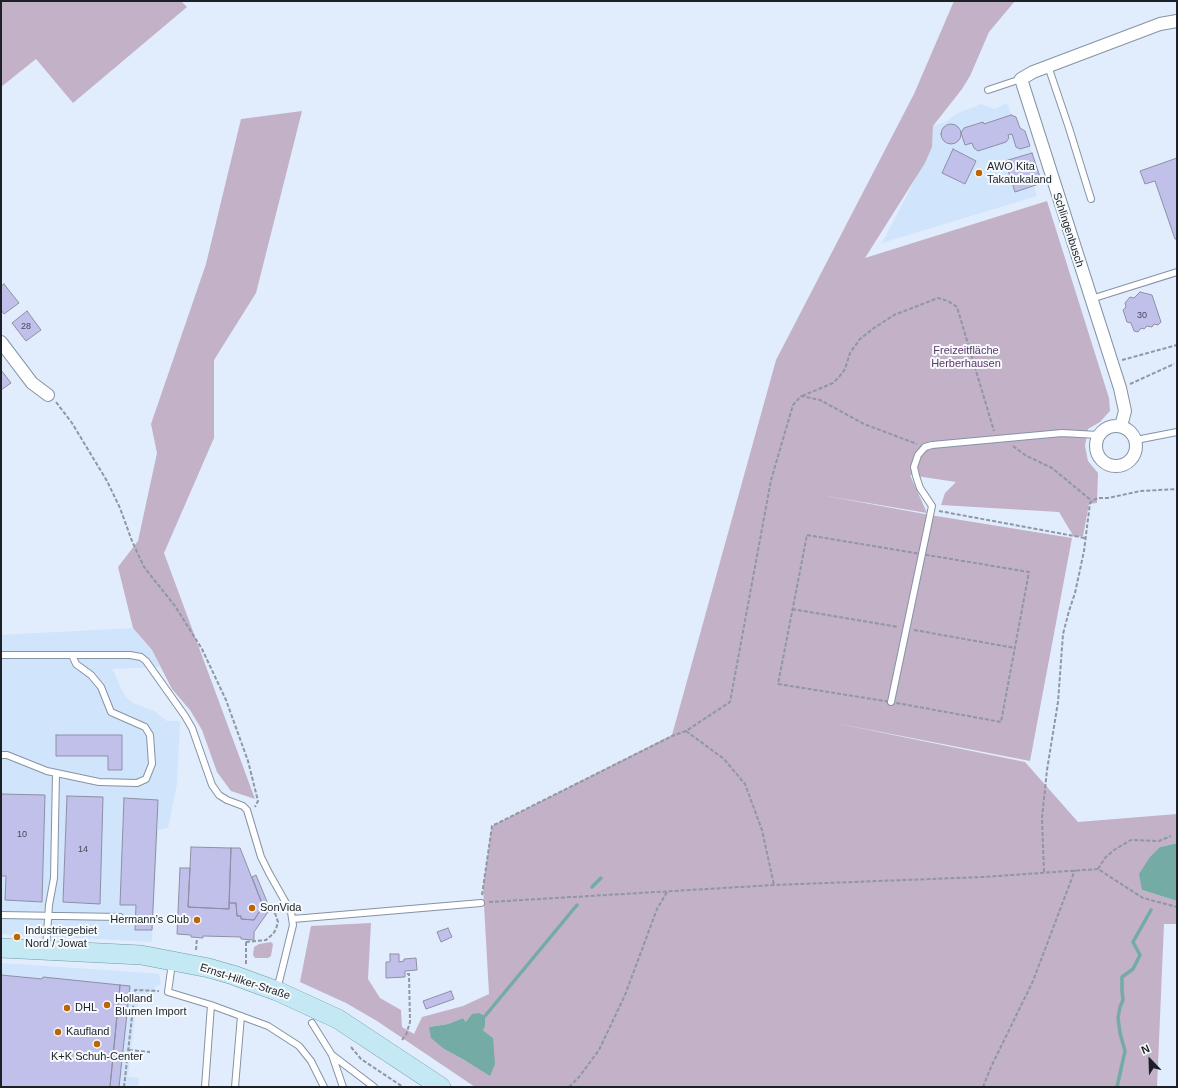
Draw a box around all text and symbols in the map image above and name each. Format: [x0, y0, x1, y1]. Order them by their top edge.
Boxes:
place label: AWO Kita Takatukaland [987, 160, 1052, 186]
marker: AWO Kita Takatukaland [974, 168, 984, 178]
street label: Schlingenbusch [1050, 191, 1086, 269]
house number: 30 [1137, 311, 1147, 321]
house number: 28 [21, 322, 31, 332]
park label: Freizeitfläche Herberhausen [931, 344, 1001, 370]
house number: 10 [17, 830, 27, 840]
house number: 14 [78, 845, 88, 855]
place label: SonVida [260, 901, 301, 915]
marker: SonVida [247, 903, 257, 913]
place label: Hermann’s Club [110, 913, 189, 927]
marker: Hermann’s Club [192, 915, 202, 925]
place label: Industriegebiet Nord / Jowat [25, 924, 97, 950]
marker: Industriegebiet Nord / Jowat [12, 932, 22, 942]
street label: Ernst-Hilker-Straße [198, 961, 292, 1003]
place label: Holland Blumen Import [115, 992, 187, 1018]
marker: Holland Blumen Import [102, 1000, 112, 1010]
place label: DHL [75, 1001, 97, 1015]
marker: DHL [62, 1003, 72, 1013]
place label: Kaufland [66, 1025, 109, 1039]
marker: Kaufland [53, 1027, 63, 1037]
marker: K+K Schuh-Center [92, 1039, 102, 1049]
north arrow [1130, 1040, 1170, 1080]
text: N [1139, 1042, 1151, 1056]
place label: K+K Schuh-Center [51, 1050, 143, 1064]

